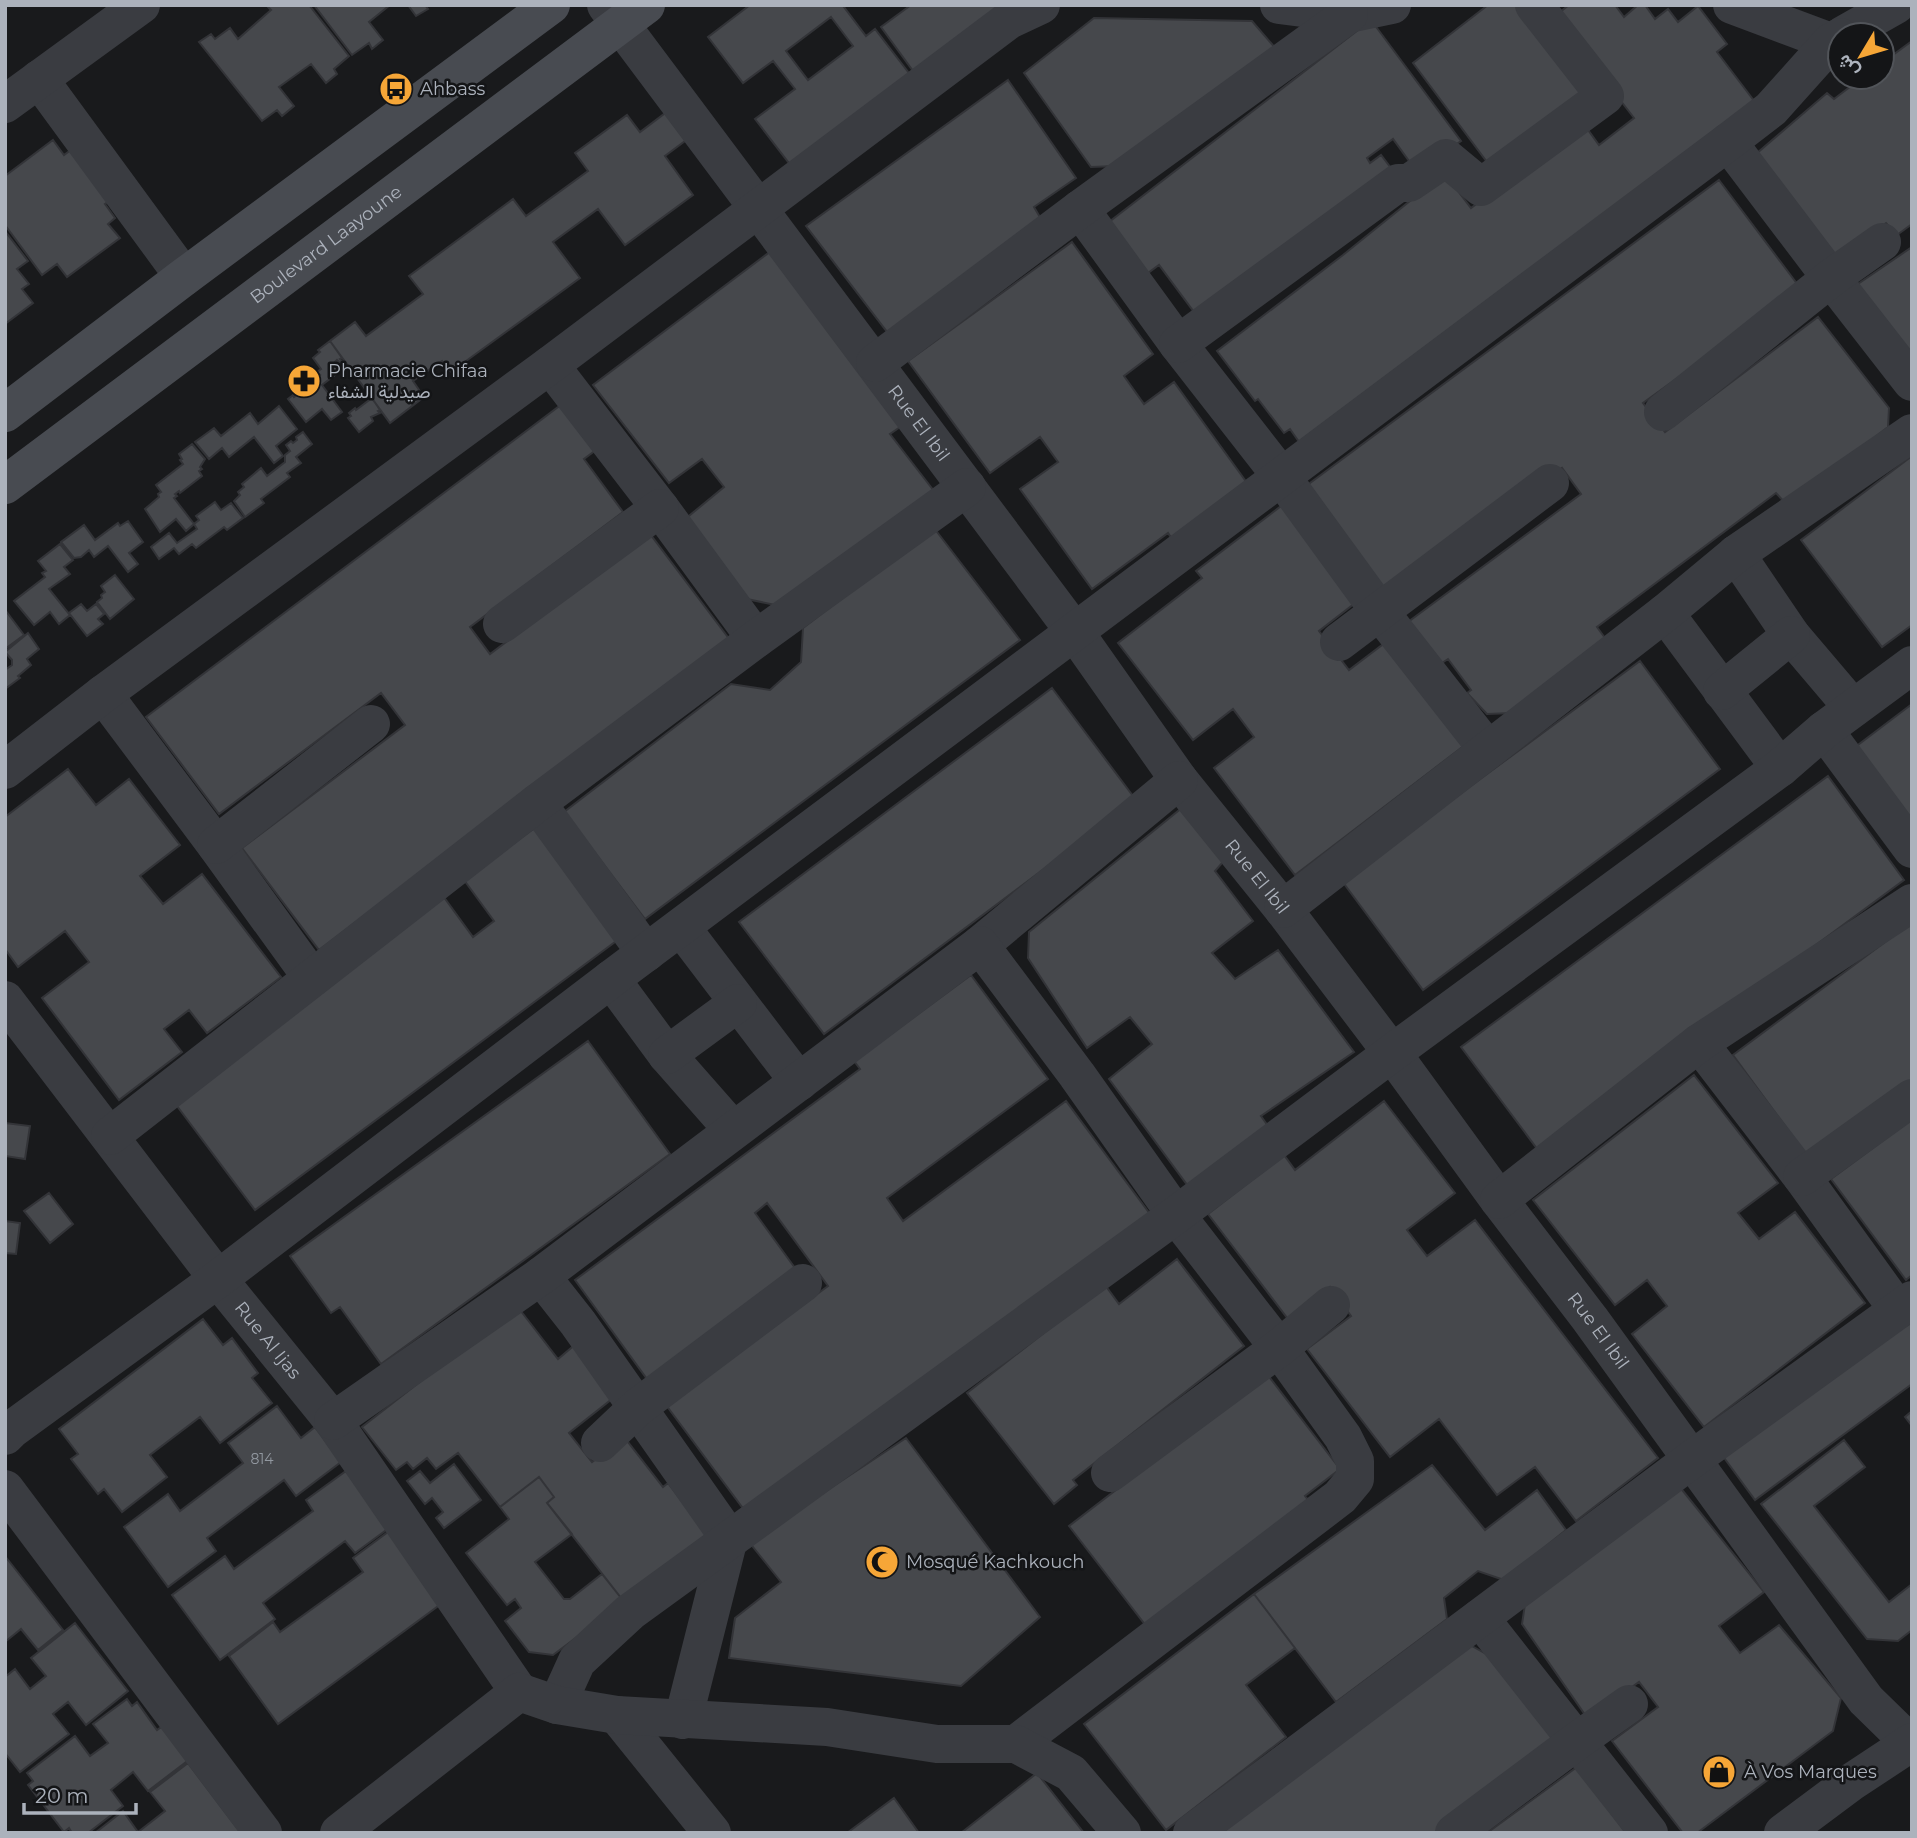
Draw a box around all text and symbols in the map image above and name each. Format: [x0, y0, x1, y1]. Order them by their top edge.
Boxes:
north arrow [1826, 21, 1896, 91]
text: ش [1832, 50, 1864, 82]
bus stop icon: Ahbass [377, 70, 415, 108]
place label: Ahbass [420, 78, 486, 100]
street label: Boulevard Laayoune [246, 181, 406, 309]
place label: Pharmacie Chifaa صيدلية الشفاء [328, 360, 488, 403]
pharmacy icon: Pharmacie Chifaa صيدلية الشفاء [285, 362, 323, 400]
street label: Rue El Ibil [883, 381, 954, 466]
street label: Rue El Ibil [1220, 835, 1294, 918]
street label: Rue El Ibil [1563, 1288, 1634, 1373]
street label: Rue Al Ijas [230, 1297, 306, 1384]
house number: 814 [250, 1450, 274, 1468]
mosque icon: Mosqué Kachkouch [863, 1543, 901, 1581]
place label: Mosqué Kachkouch [906, 1551, 1084, 1573]
shop icon: À Vos Marques [1700, 1753, 1738, 1791]
place label: À Vos Marques [1744, 1761, 1877, 1783]
scale bar [24, 1772, 136, 1816]
text: 20 m [35, 1783, 89, 1808]

